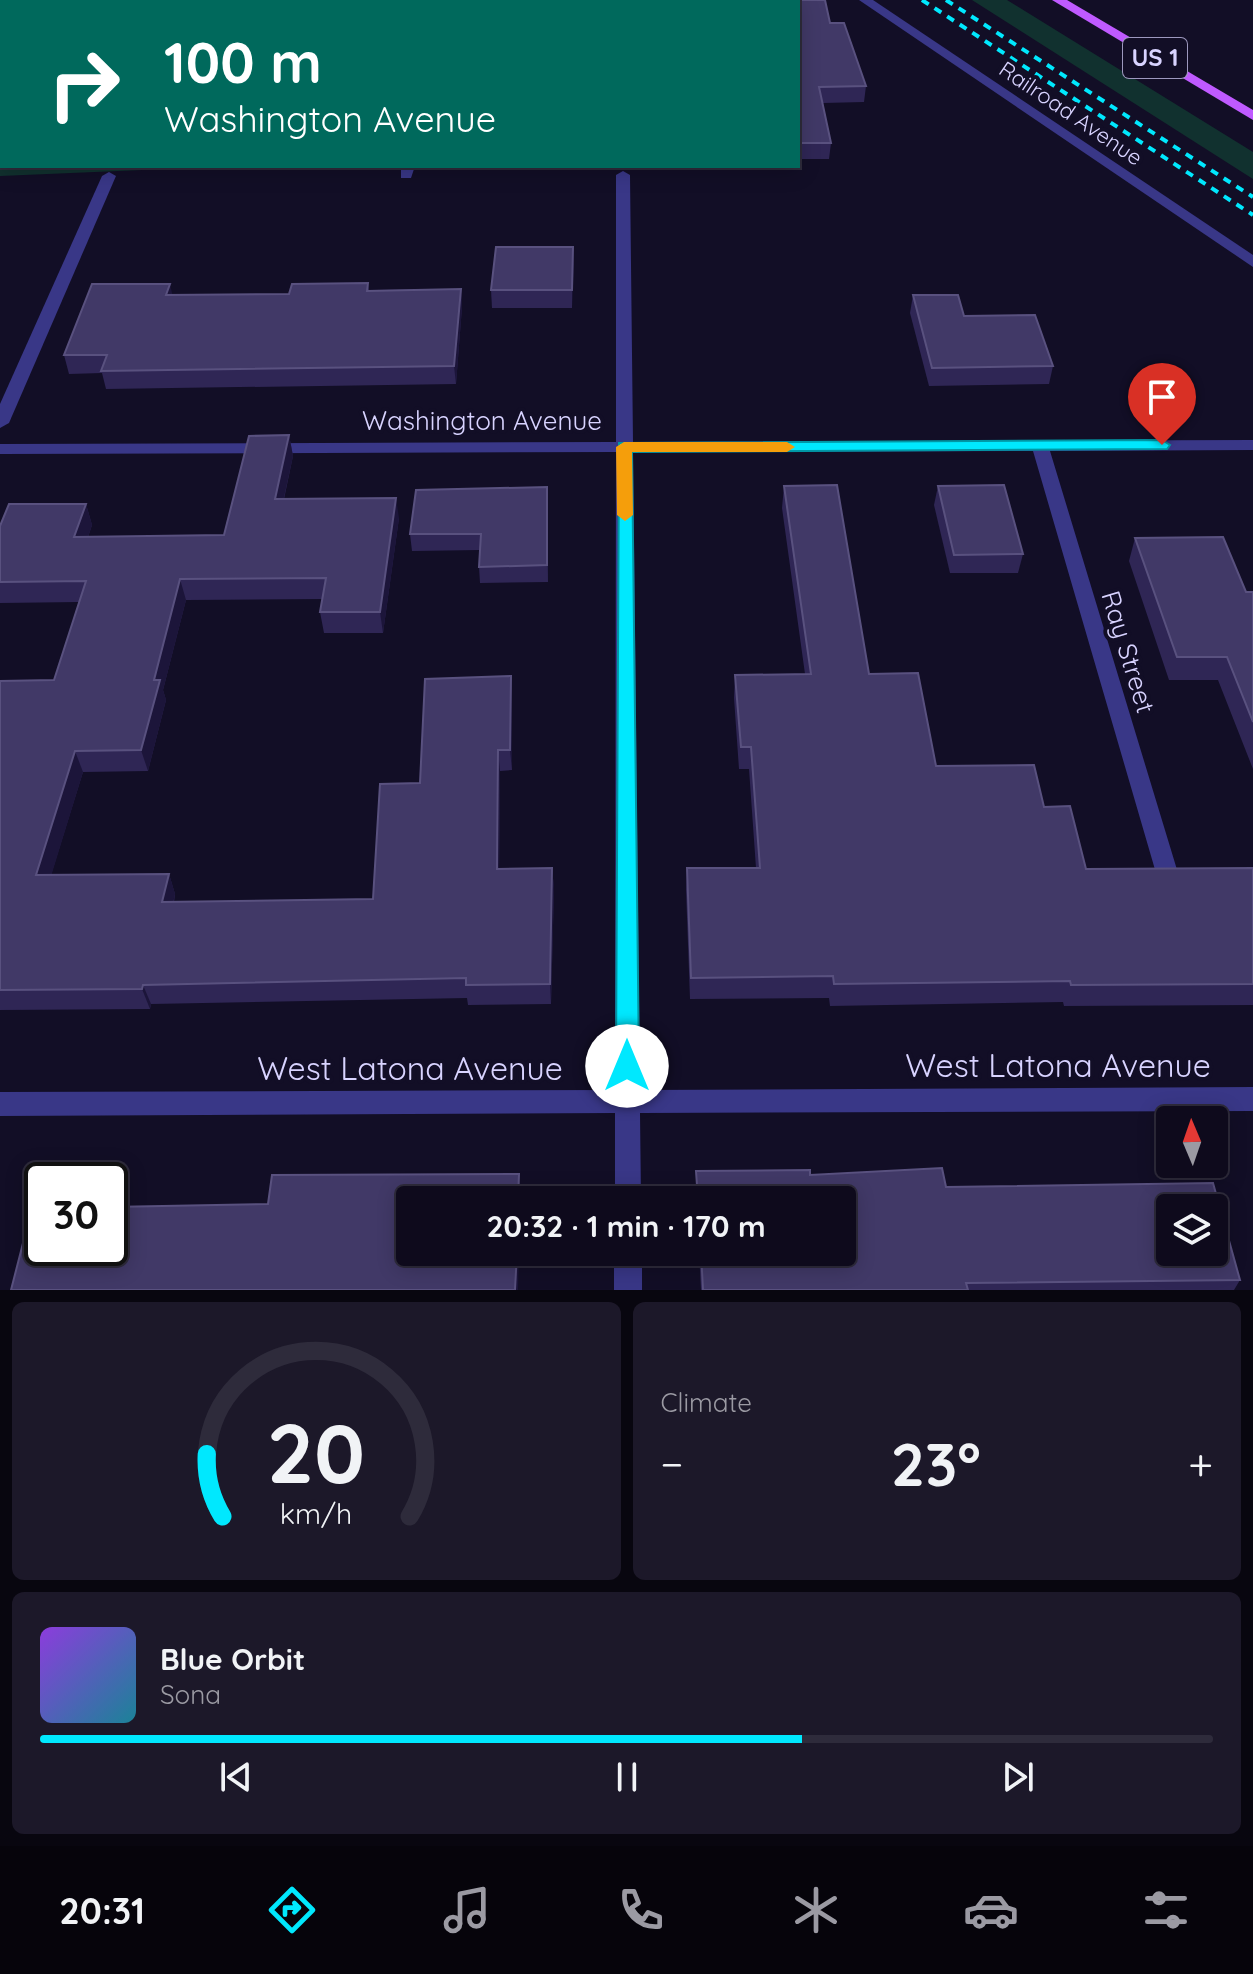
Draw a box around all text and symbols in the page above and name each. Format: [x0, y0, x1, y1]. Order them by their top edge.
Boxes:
text: 100 m [164, 27, 322, 97]
icon: right [32, 32, 136, 136]
road number: US 1 [1123, 38, 1187, 78]
street label: Railroad Avenue [994, 55, 1148, 171]
text: Washington Avenue [164, 96, 496, 141]
pin [1128, 363, 1196, 445]
icon: arrive [1140, 375, 1184, 419]
street label: Washington Avenue [362, 404, 602, 437]
street label: Ray Street [1094, 587, 1163, 717]
position arrow [585, 1024, 669, 1108]
street label: West Latona Avenue [905, 1045, 1211, 1085]
street label: West Latona Avenue [257, 1048, 563, 1088]
north arrow [1156, 1106, 1228, 1178]
map controls [1156, 1106, 1228, 1266]
speed limit sign: 30 [24, 1162, 128, 1266]
button: layers [1156, 1194, 1228, 1266]
text: 20:32 · 1 min · 170 m [486, 1207, 766, 1245]
text: Climate [661, 1386, 752, 1419]
text: 20 [267, 1400, 365, 1504]
text: 23° [891, 1426, 981, 1501]
text: − [661, 1436, 683, 1491]
text: + [1188, 1436, 1213, 1491]
text: km/h [280, 1495, 353, 1531]
text: Blue Orbit [160, 1640, 305, 1678]
text: Sona [160, 1678, 221, 1711]
icon: previous [214, 1755, 258, 1799]
icon: pause [605, 1755, 649, 1799]
icon: next [996, 1755, 1040, 1799]
icon: directions [264, 1882, 320, 1938]
icon: music [439, 1882, 495, 1938]
icon: phone [613, 1882, 669, 1938]
icon: climate [788, 1882, 844, 1938]
icon: car [963, 1882, 1019, 1938]
icon: filters [1138, 1882, 1194, 1938]
text: 20:31 [59, 1888, 145, 1933]

